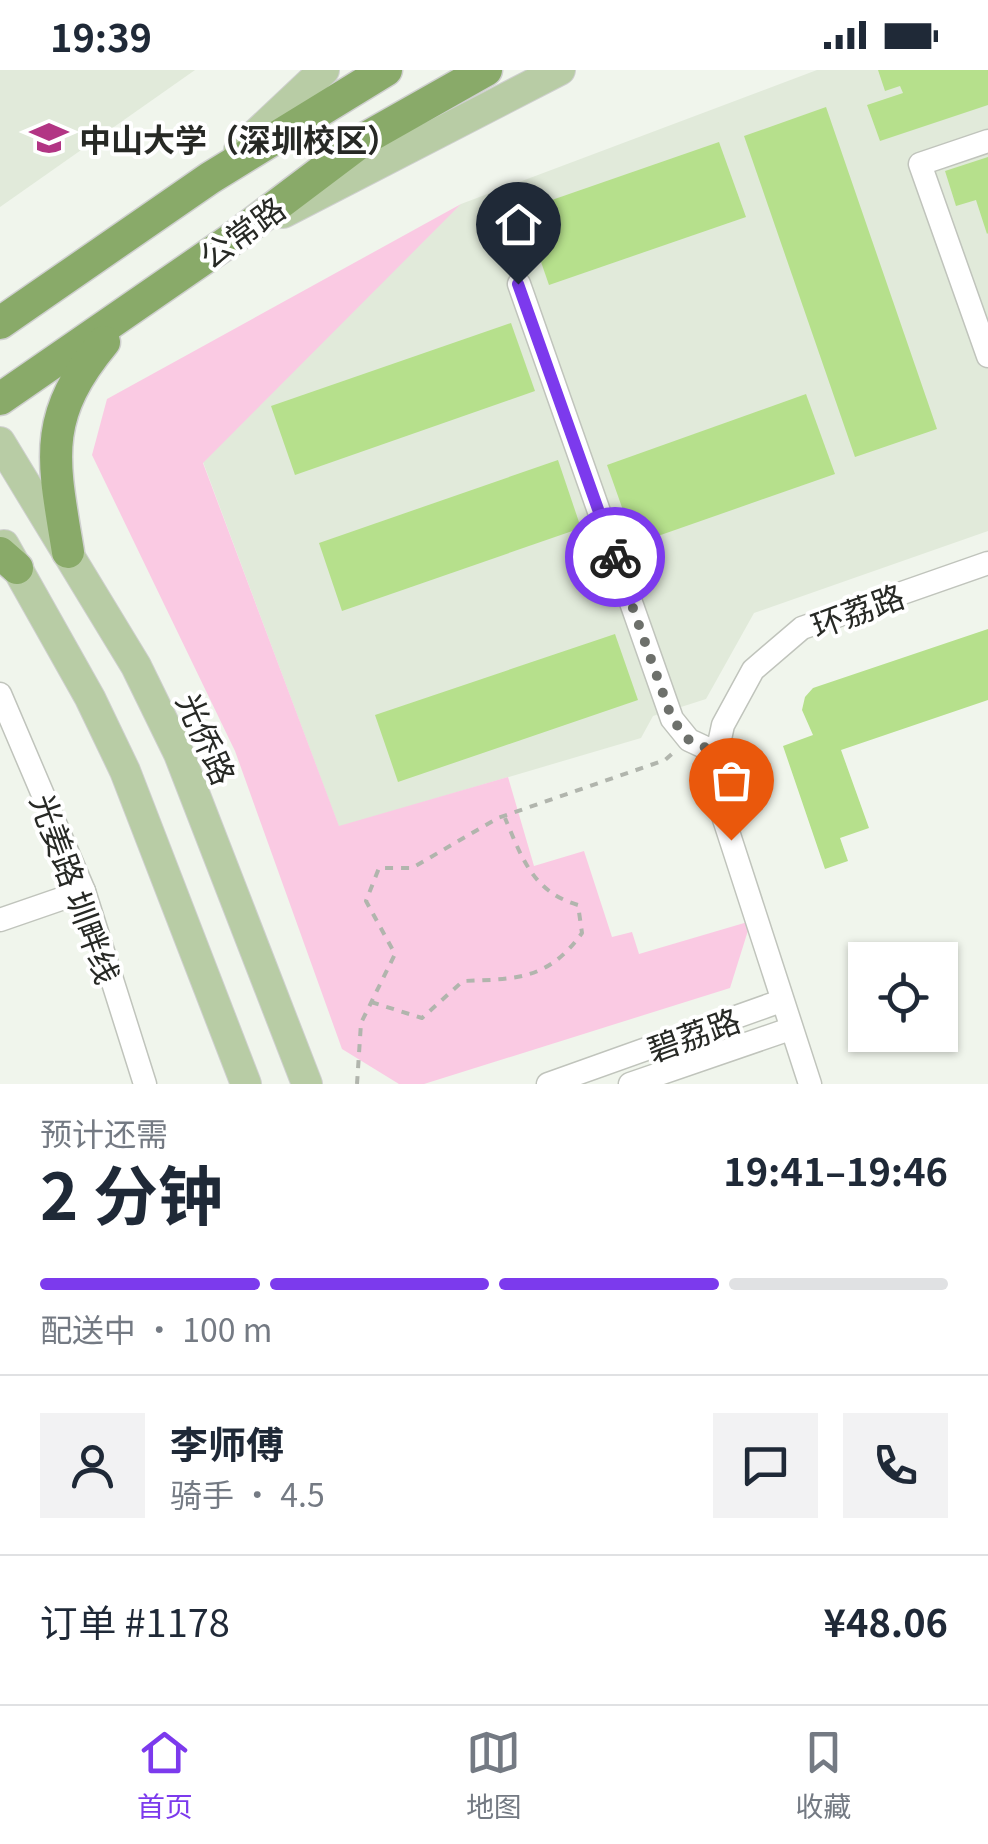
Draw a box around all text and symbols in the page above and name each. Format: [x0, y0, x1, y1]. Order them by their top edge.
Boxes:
text: 19:39 [50, 8, 152, 63]
place label: 中山大学（深圳校区） [79, 115, 399, 161]
school or university icon: 中山大学（深圳校区） [28, 117, 70, 159]
pin [476, 182, 561, 285]
street label: 公常路 [189, 184, 293, 278]
icon: home [491, 197, 546, 252]
courier [565, 507, 665, 607]
icon: bike [588, 530, 643, 585]
street label: 环荔路 [804, 571, 910, 647]
street label: 光侨路 [167, 685, 249, 791]
pin [689, 738, 774, 841]
icon: bag [704, 753, 759, 808]
street label: 光姜路 圳畔线 [21, 787, 133, 989]
map controls [848, 942, 958, 1052]
button: locate [848, 942, 958, 1052]
street label: 碧荔路 [640, 995, 746, 1071]
text: 预计还需 [40, 1109, 168, 1155]
text: 19:41–19:46 [723, 1142, 948, 1197]
text: 2 分钟 [40, 1145, 223, 1239]
text: 配送中 · 100 m [40, 1305, 272, 1351]
button: person [40, 1413, 145, 1518]
button: chat [713, 1413, 818, 1518]
button: phone [843, 1413, 948, 1518]
text: 李师傅 [170, 1415, 284, 1470]
text: 骑手 · 4.5 [170, 1470, 325, 1516]
text: 订单 #1178 [40, 1593, 230, 1648]
text: ¥48.06 [824, 1593, 948, 1648]
tab: 首页 [137, 1725, 193, 1825]
tab: 地图 [466, 1725, 522, 1825]
tab: 收藏 [795, 1725, 851, 1825]

